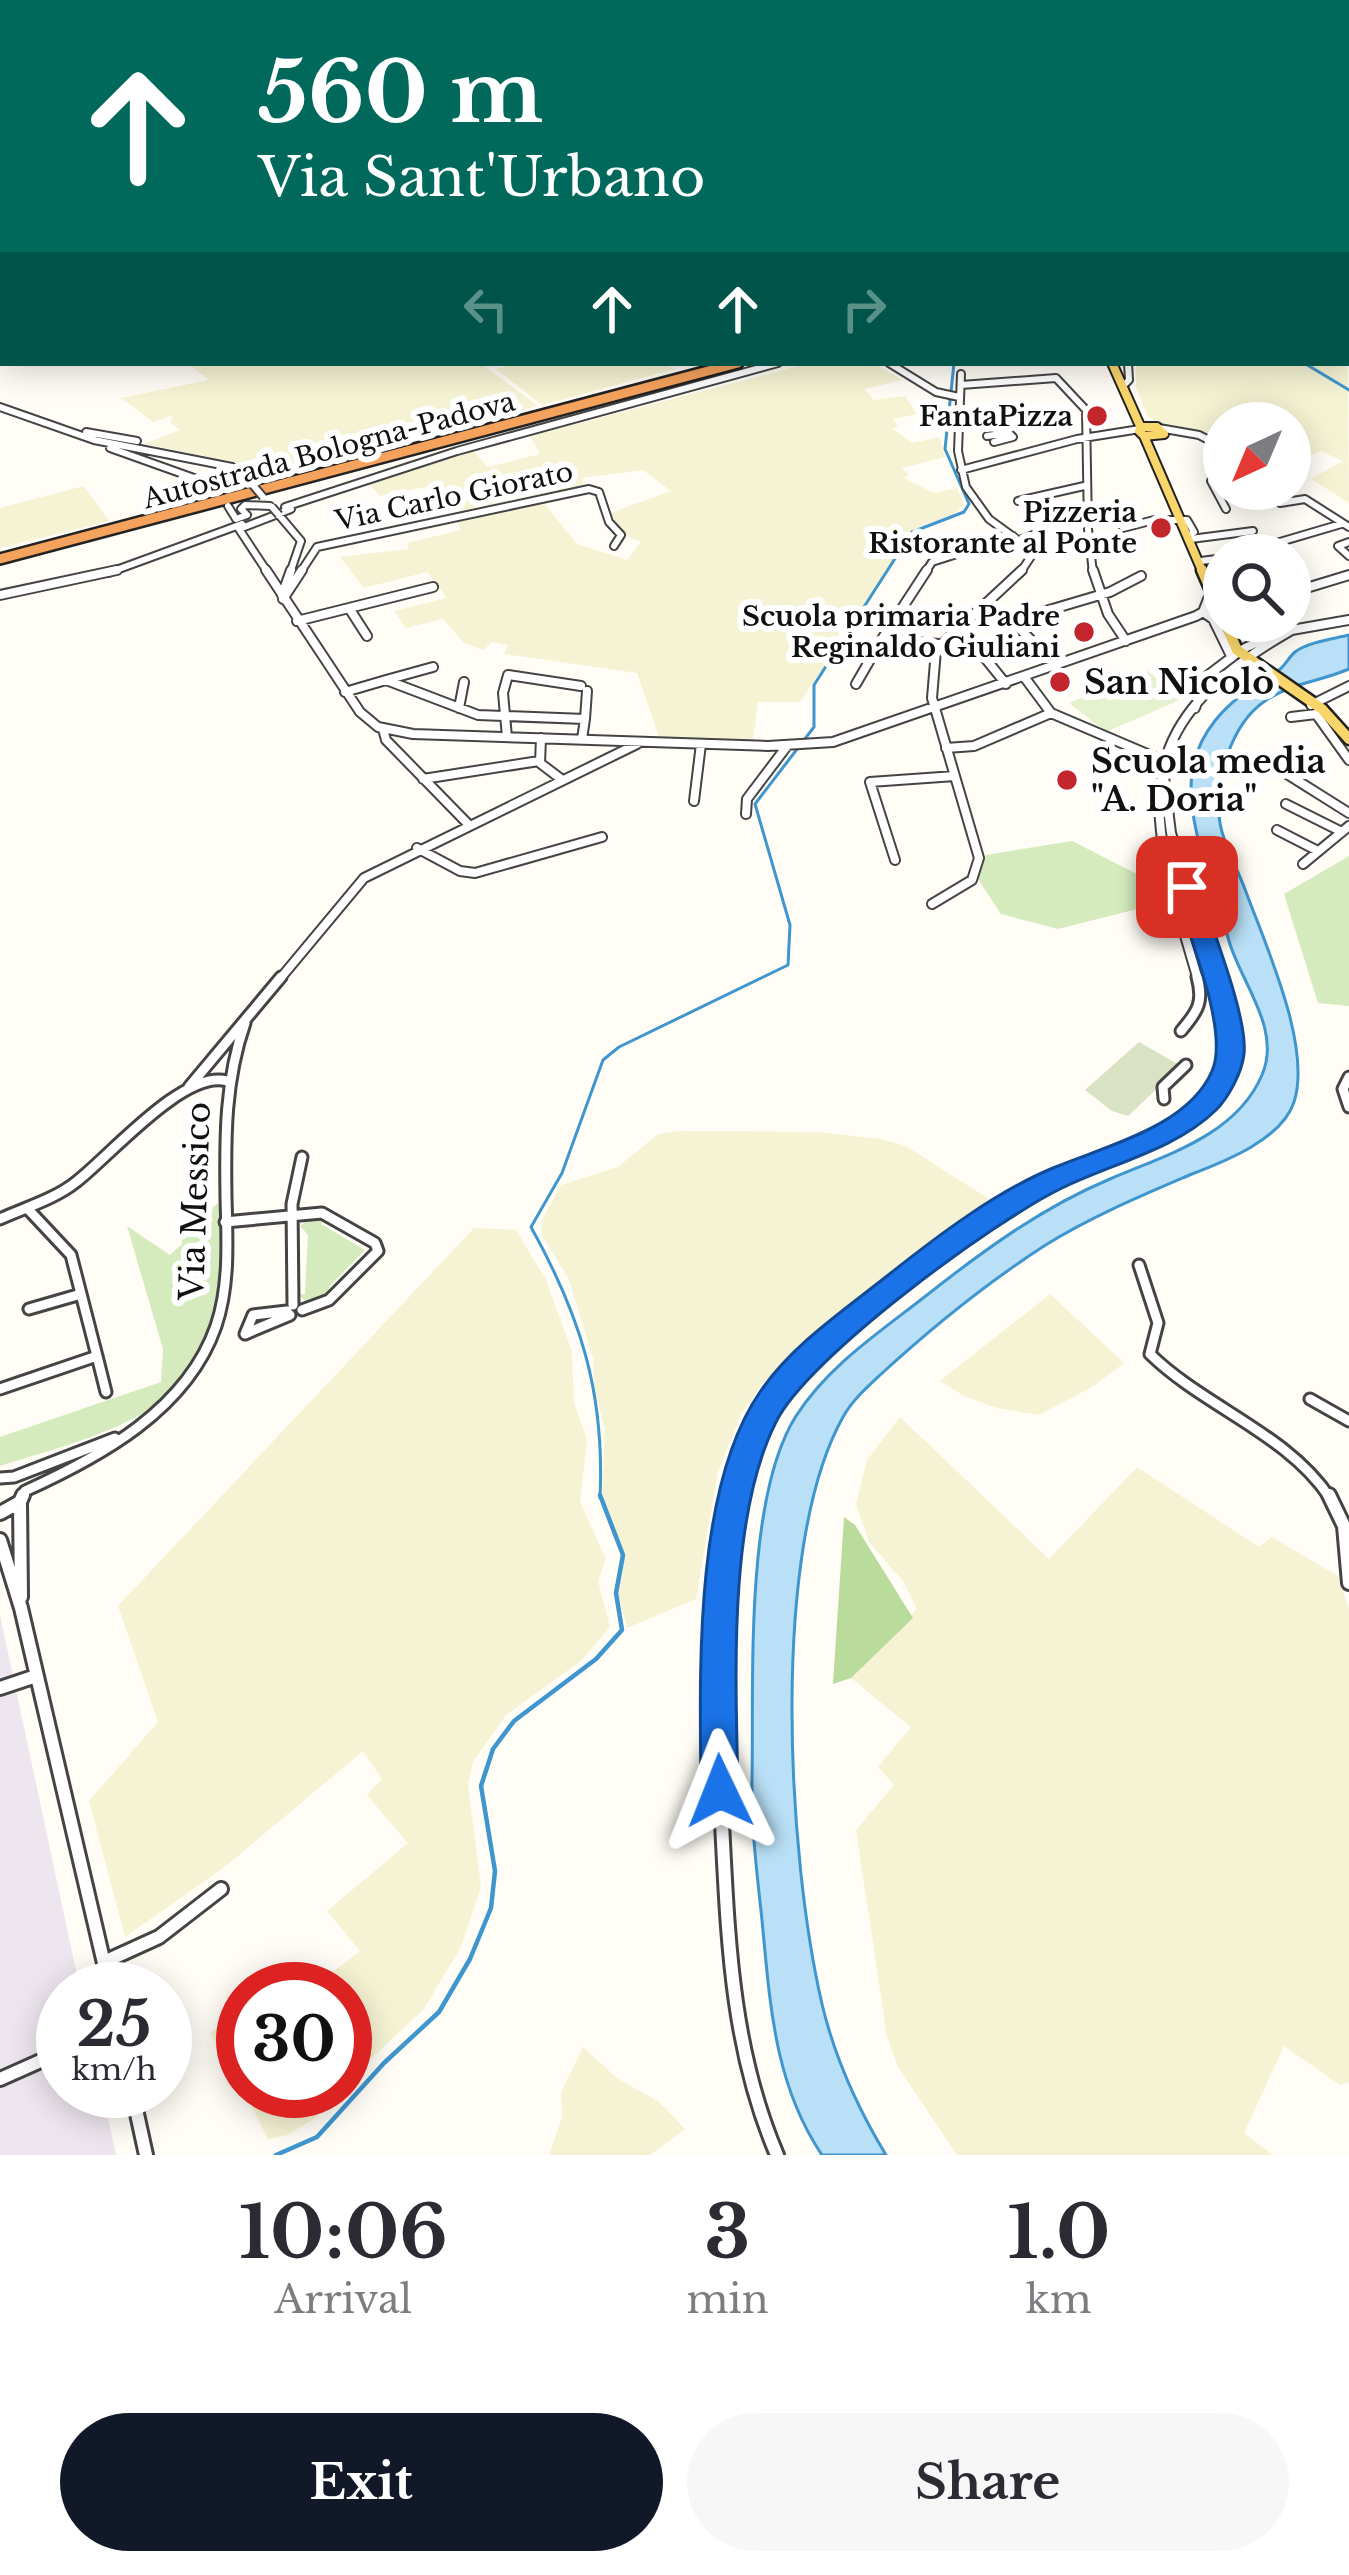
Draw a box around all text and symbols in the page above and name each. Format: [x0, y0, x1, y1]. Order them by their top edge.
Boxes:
text: 560 m [258, 41, 543, 145]
icon: ahead [60, 48, 216, 204]
text: Via Sant'Urbano [258, 144, 705, 211]
icon: left [453, 276, 519, 342]
icon: ahead [579, 276, 645, 342]
icon: ahead [705, 276, 771, 342]
icon: right [831, 276, 897, 342]
street label: Autostrada Bologna-Padova [138, 384, 519, 516]
place label: FantaPizza [919, 400, 1073, 433]
north arrow [1203, 402, 1311, 510]
map controls [1203, 402, 1311, 642]
marker: FantaPizza [1084, 403, 1110, 429]
street label: Via Carlo Giorato [331, 455, 576, 538]
place label: Pizzeria Ristorante al Ponte [868, 496, 1138, 560]
marker: Pizzeria Ristorante al Ponte [1148, 515, 1174, 541]
button: search [1203, 534, 1311, 642]
place label: Scuola primaria Padre Reginaldo Giuliani [742, 600, 1060, 664]
marker: Scuola primaria Padre Reginaldo Giuliani [1071, 619, 1097, 645]
place label: San Nicolò [1084, 662, 1274, 703]
marker: San Nicolò [1047, 669, 1073, 695]
place label: Scuola media "A. Doria" [1091, 741, 1326, 820]
marker: Scuola media "A. Doria" [1054, 767, 1080, 793]
pin [1136, 836, 1238, 938]
icon: arrive [1154, 854, 1220, 920]
street label: Via Messico [171, 1101, 219, 1302]
position arrow [657, 1728, 783, 1854]
speed limit sign: 30 [216, 1962, 372, 2118]
text: 25 [77, 1988, 151, 2062]
text: km/h [71, 2051, 157, 2088]
text: 10:06 [239, 2188, 448, 2277]
text: 3 [705, 2188, 750, 2277]
text: 1.0 [1007, 2188, 1110, 2277]
text: Arrival [274, 2275, 412, 2324]
text: min [687, 2275, 769, 2324]
text: km [1026, 2275, 1092, 2324]
button: Exit [60, 2413, 663, 2551]
button: Share [687, 2413, 1289, 2551]

